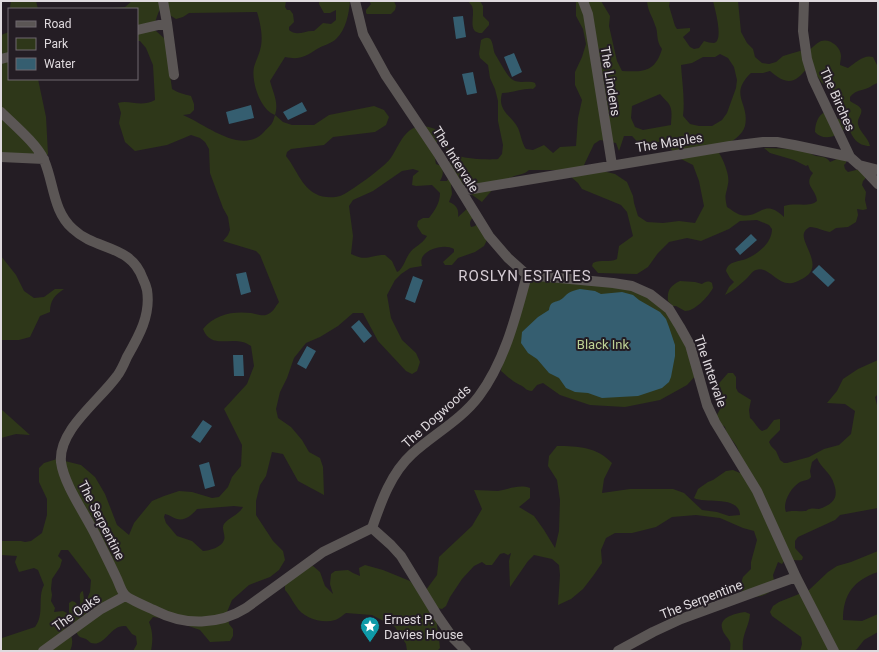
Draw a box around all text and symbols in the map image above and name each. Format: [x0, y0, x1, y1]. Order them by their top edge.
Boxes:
legend [8, 8, 138, 80]
text: Road [44, 17, 72, 31]
text: Park [44, 37, 69, 51]
street label: The Lindens [598, 45, 623, 117]
text: Water [44, 57, 75, 71]
street label: The Birches [817, 65, 858, 134]
street label: The Intervale [429, 124, 482, 195]
street label: The Maples [635, 130, 704, 155]
district label: ROSLYN ESTATES [458, 267, 592, 285]
street label: The Intervale [691, 333, 730, 409]
park label: Black Ink [577, 337, 630, 352]
street label: The Dogwoods [399, 382, 474, 451]
street label: The Serpentine [75, 478, 128, 562]
street label: The Serpentine [658, 577, 745, 622]
street label: The Oaks [50, 591, 103, 634]
place label: Ernest P. Davies House [384, 612, 463, 642]
place icon: Ernest P. Davies House [359, 615, 381, 643]

